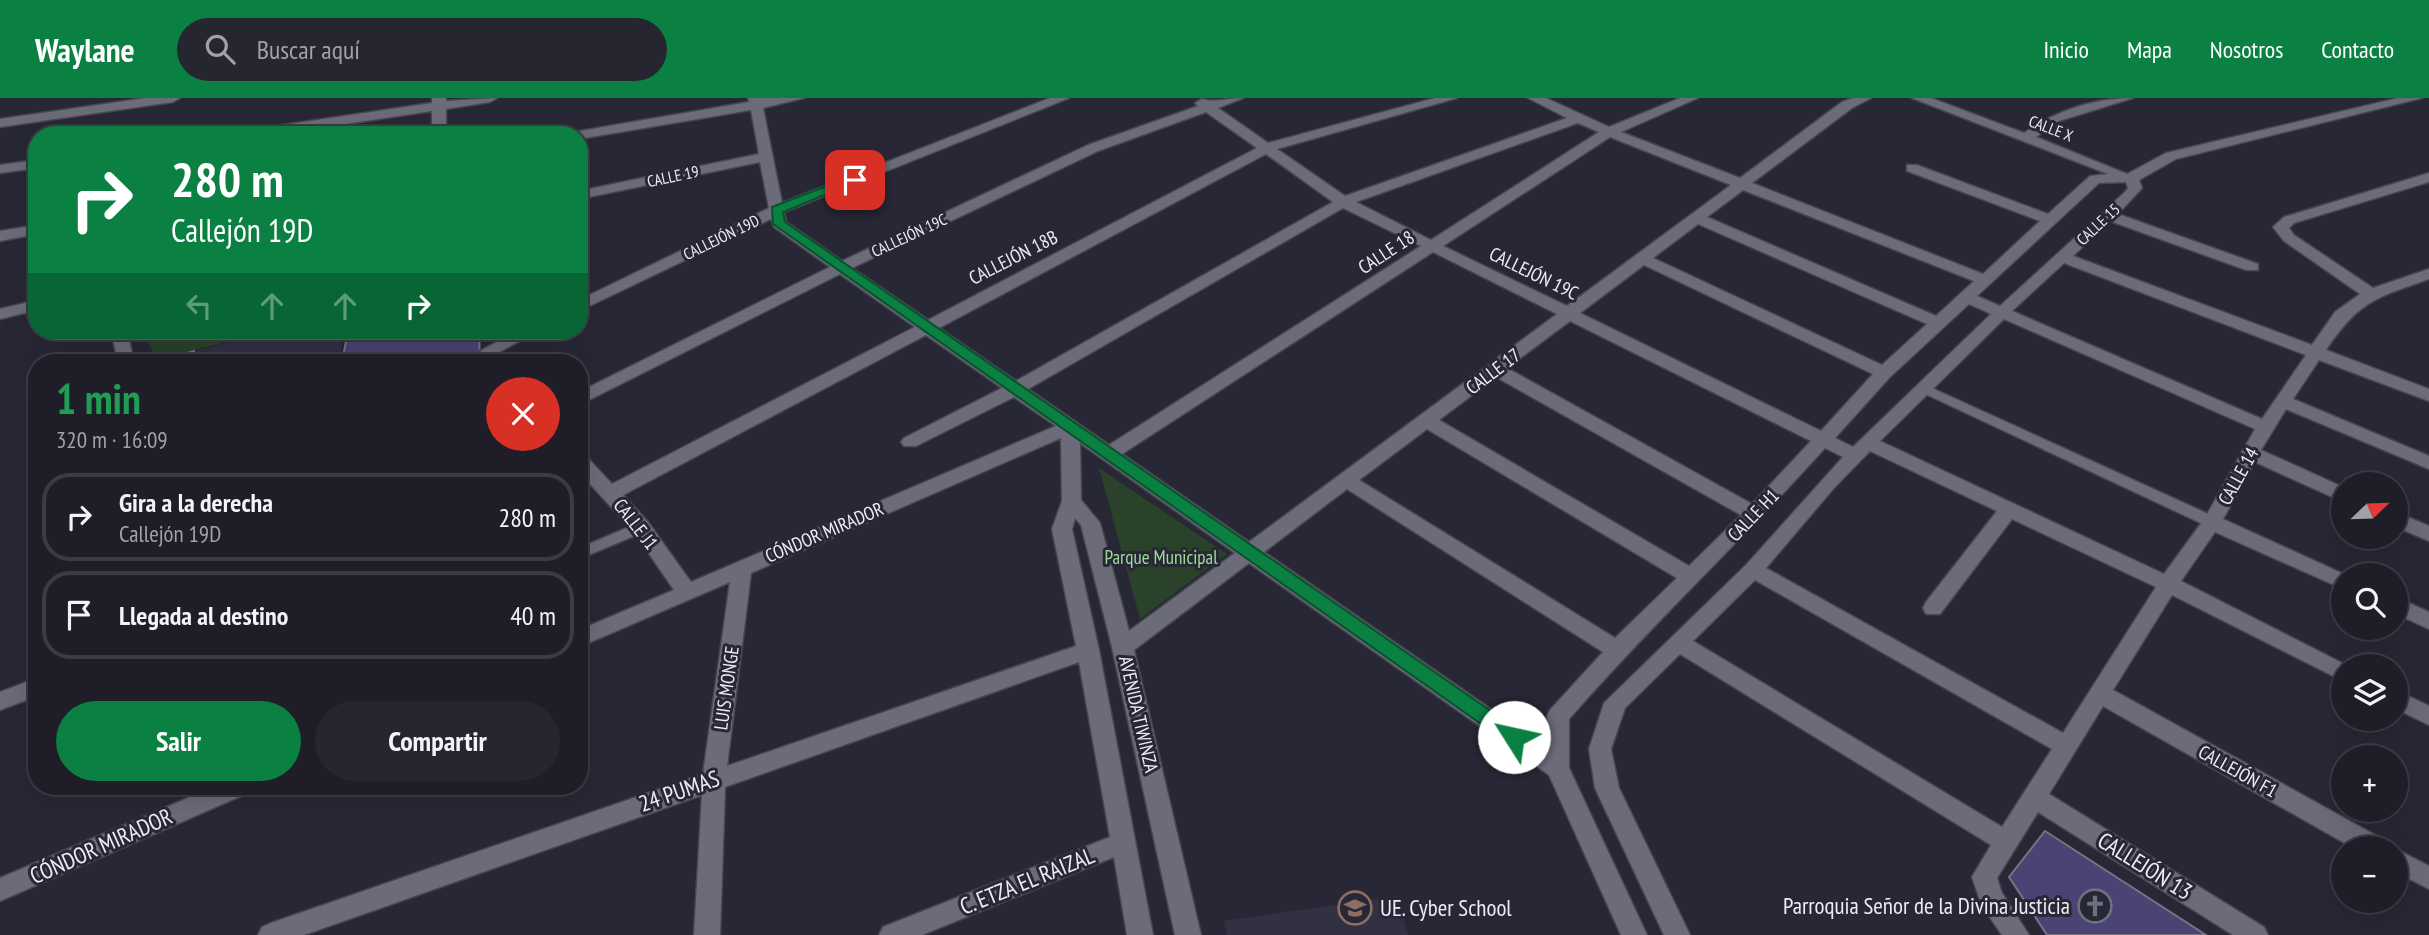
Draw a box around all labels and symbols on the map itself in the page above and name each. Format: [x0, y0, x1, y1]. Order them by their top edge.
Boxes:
street label: CALLE X [2026, 110, 2076, 146]
pin [825, 150, 885, 210]
street label: CALLE 19 [645, 161, 701, 191]
street label: CALLE 15 [2072, 199, 2124, 249]
street label: CALLEJÓN 19C [868, 209, 950, 261]
street label: CALLEJÓN 19D [680, 210, 762, 264]
street label: CALLEJÓN 18B [965, 224, 1061, 290]
street label: CALLE 18 [1353, 225, 1419, 279]
street label: CALLEJÓN 19C [1486, 241, 1583, 305]
street label: CALLE 17 [1461, 343, 1525, 399]
street label: CALLE 14 [2212, 443, 2264, 509]
north arrow [2331, 472, 2408, 550]
street label: CALLE H1 [1722, 484, 1784, 546]
street label: CALLE J1 [609, 494, 663, 554]
street label: CÓNDOR MIRADOR [761, 496, 887, 568]
park label: Parque Municipal [1104, 545, 1218, 569]
street label: LUIS MONGE [708, 644, 744, 732]
street label: AVENIDA TIWINZA [1114, 653, 1164, 775]
position arrow [1477, 700, 1551, 774]
street label: CALLEJÓN F1 [2194, 739, 2282, 803]
street label: 24 PUMAS [635, 763, 723, 818]
street label: CÓNDOR MIRADOR [25, 801, 176, 890]
street label: CALLEJÓN 13 [2093, 825, 2198, 906]
street label: C. ETZA EL RAIZAL [955, 840, 1099, 921]
church icon: Parroquia Señor de la Divina Justicia [2076, 887, 2114, 925]
school or university icon: UE. Cyber School [1336, 889, 1374, 927]
place label: Parroquia Señor de la Divina Justicia [1783, 891, 2070, 920]
place label: UE. Cyber School [1380, 893, 1512, 922]

